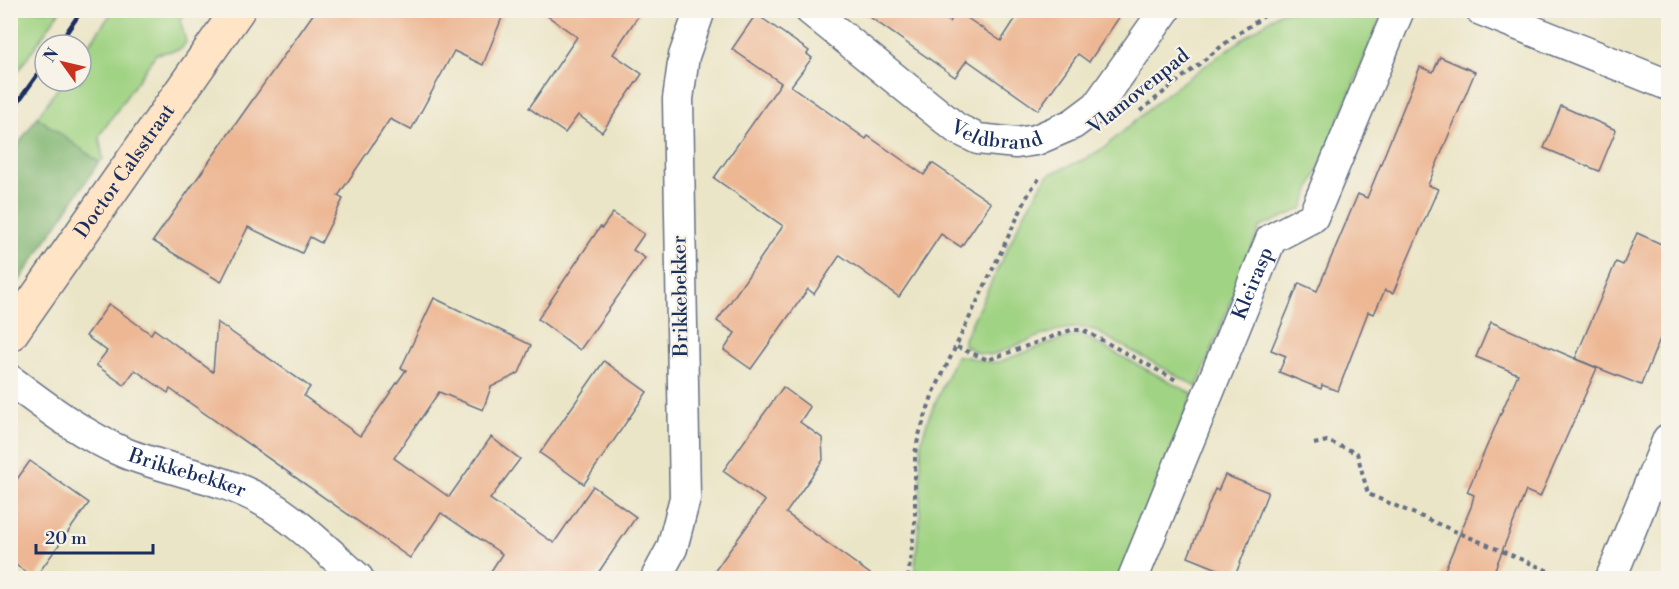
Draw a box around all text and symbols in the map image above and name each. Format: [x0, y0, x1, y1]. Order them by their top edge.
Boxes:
north arrow [33, 33, 93, 93]
street label: Vlamovenpad [1082, 43, 1195, 141]
text: N [40, 44, 63, 66]
street label: Doctor Calsstraat [69, 99, 181, 243]
street label: Veldbrand [946, 114, 1047, 156]
street label: Brikkebekker [667, 235, 695, 358]
street label: Kleirasp [1227, 243, 1279, 323]
street label: Brikkebekker [124, 443, 250, 504]
scale bar [36, 517, 153, 555]
text: 20 m [45, 527, 87, 550]

